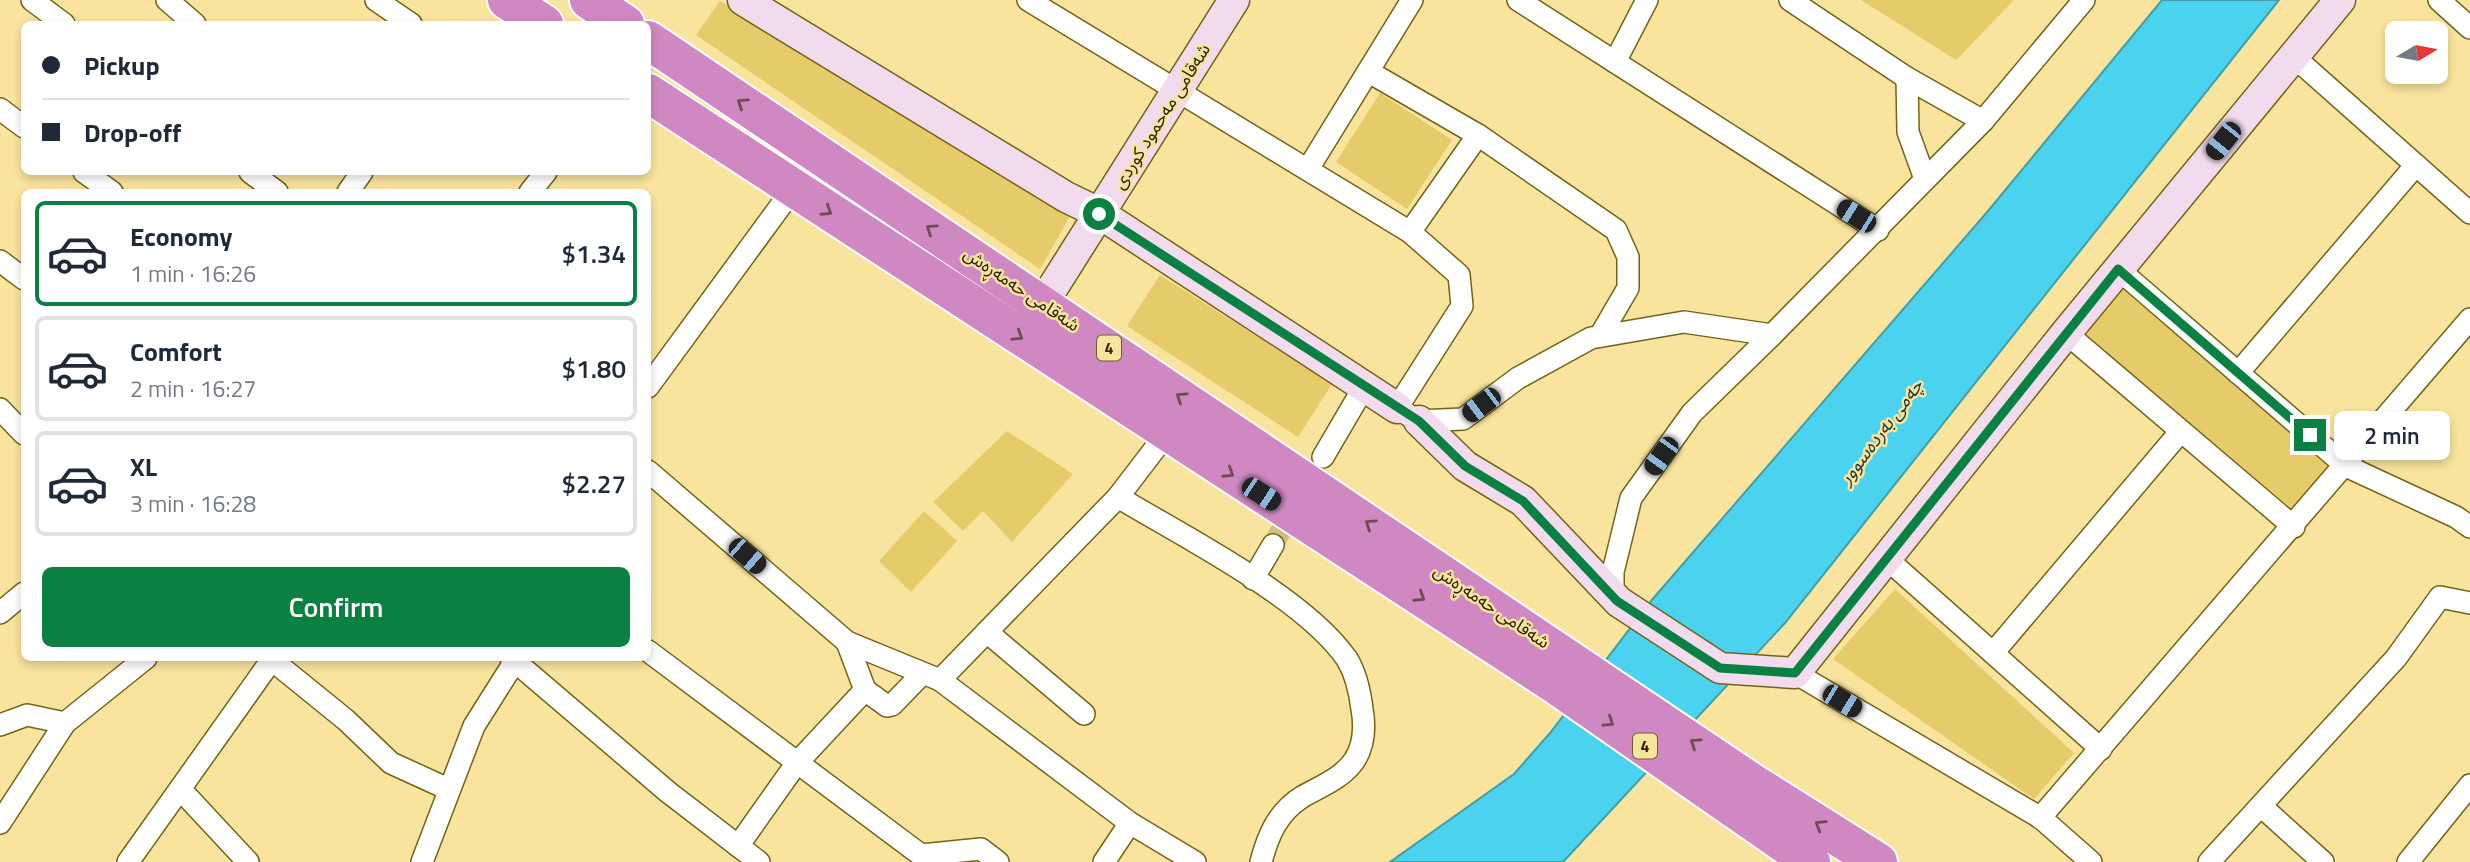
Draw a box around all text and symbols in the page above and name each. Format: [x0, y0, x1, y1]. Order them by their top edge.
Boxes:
north arrow [2385, 21, 2448, 84]
map controls [2385, 21, 2448, 84]
street label: شەقامی مەحمود کوردی [1105, 38, 1217, 194]
text: Pickup [84, 46, 160, 85]
one-way arrow [737, 99, 750, 111]
text: Drop-off [84, 113, 181, 152]
car [2202, 118, 2245, 164]
car [1833, 196, 1880, 236]
route start [1083, 198, 1115, 230]
one-way arrow [820, 203, 833, 216]
text: Economy [130, 217, 232, 256]
icon: car [46, 222, 109, 285]
one-way arrow [926, 224, 939, 237]
text: $1.34 [562, 234, 626, 273]
street label: شەقامی حەمەڕەش [957, 240, 1086, 340]
text: 1 min · 16:26 [130, 256, 256, 291]
one-way arrow [1010, 328, 1023, 341]
text: Comfort [130, 332, 222, 371]
road number: 4 [1097, 336, 1121, 360]
icon: car [46, 337, 109, 400]
text: $1.80 [562, 349, 626, 388]
text: 2 min · 16:27 [130, 371, 256, 406]
water label: چەمی بەردەسوور [1829, 372, 1930, 491]
car [1458, 384, 1505, 426]
one-way arrow [1176, 393, 1189, 405]
callout: 2 min [2334, 410, 2450, 460]
text: 2 min [2364, 418, 2420, 453]
route end [2294, 419, 2326, 451]
car [1641, 433, 1682, 479]
text: XL [130, 447, 157, 486]
icon: car [46, 452, 109, 515]
text: $2.27 [562, 464, 626, 503]
one-way arrow [1221, 465, 1234, 478]
car [1238, 474, 1285, 514]
text: 3 min · 16:28 [130, 486, 256, 521]
one-way arrow [1365, 520, 1378, 532]
car [725, 534, 770, 578]
street label: شەقامی حەمەڕەش [1427, 557, 1556, 657]
button: Confirm [42, 567, 630, 647]
one-way arrow [1412, 588, 1425, 601]
car [1819, 681, 1866, 721]
one-way arrow [1601, 714, 1614, 726]
road number: 4 [1633, 734, 1657, 758]
one-way arrow [1690, 739, 1703, 751]
one-way arrow [1815, 821, 1828, 834]

